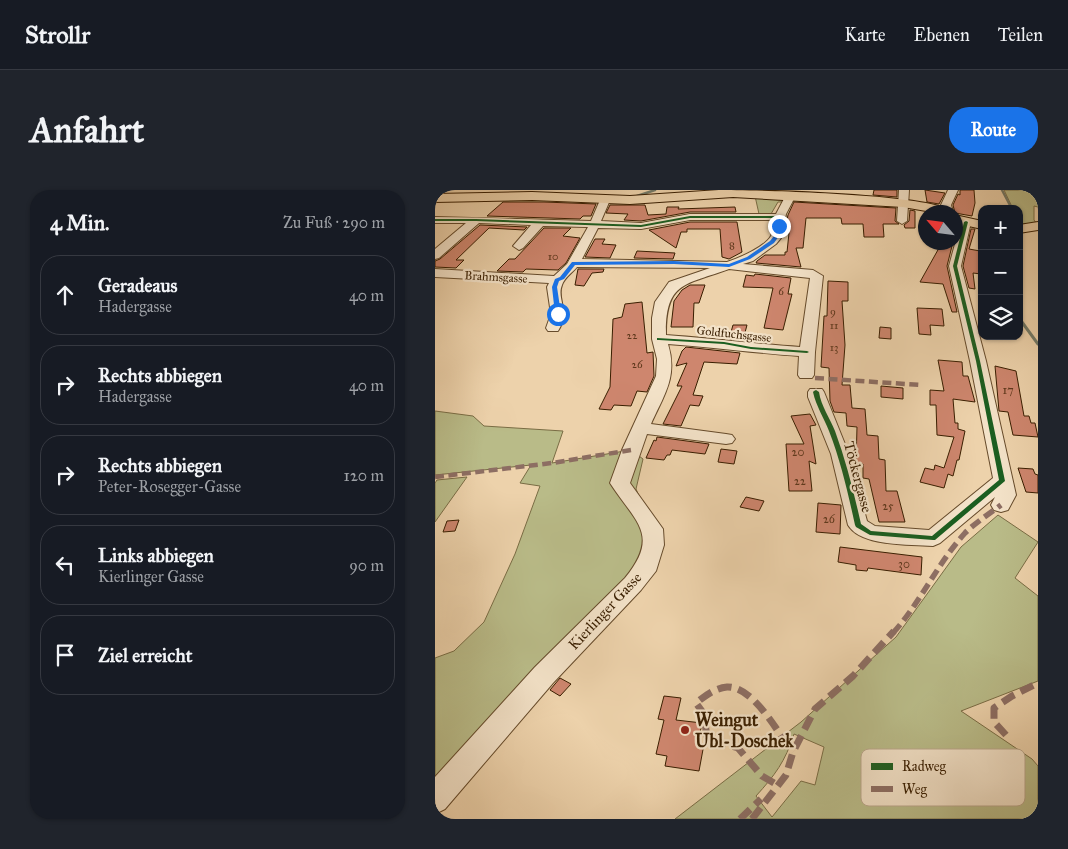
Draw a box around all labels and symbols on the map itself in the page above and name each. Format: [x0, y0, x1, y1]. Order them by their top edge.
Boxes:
north arrow [918, 205, 963, 250]
route end [768, 215, 791, 238]
house number: 8 [729, 239, 735, 252]
house number: 10 [548, 250, 558, 263]
street label: Brahmsgasse [464, 268, 528, 287]
house number: 6 [778, 285, 784, 298]
route start [547, 303, 570, 326]
house number: 9 [830, 305, 836, 318]
house number: 11 [830, 319, 838, 332]
street label: Goldfuchsgasse [696, 323, 772, 346]
house number: 22 [627, 329, 638, 342]
house number: 13 [830, 341, 838, 354]
house number: 26 [631, 358, 643, 371]
house number: 17 [1002, 383, 1014, 397]
street label: Töckergasse [840, 439, 876, 515]
house number: 20 [792, 445, 804, 459]
house number: 22 [794, 474, 806, 488]
house number: 25 [882, 499, 894, 513]
house number: 26 [823, 512, 836, 526]
house number: 30 [898, 557, 910, 571]
street label: Kierlinger Gasse [565, 569, 645, 653]
place label: Weingut Ubl-Doschek [695, 709, 794, 752]
marker: Weingut Ubl-Doschek [679, 724, 691, 736]
legend [861, 749, 1025, 806]
text: Radweg [902, 758, 947, 775]
text: Weg [902, 781, 928, 798]

